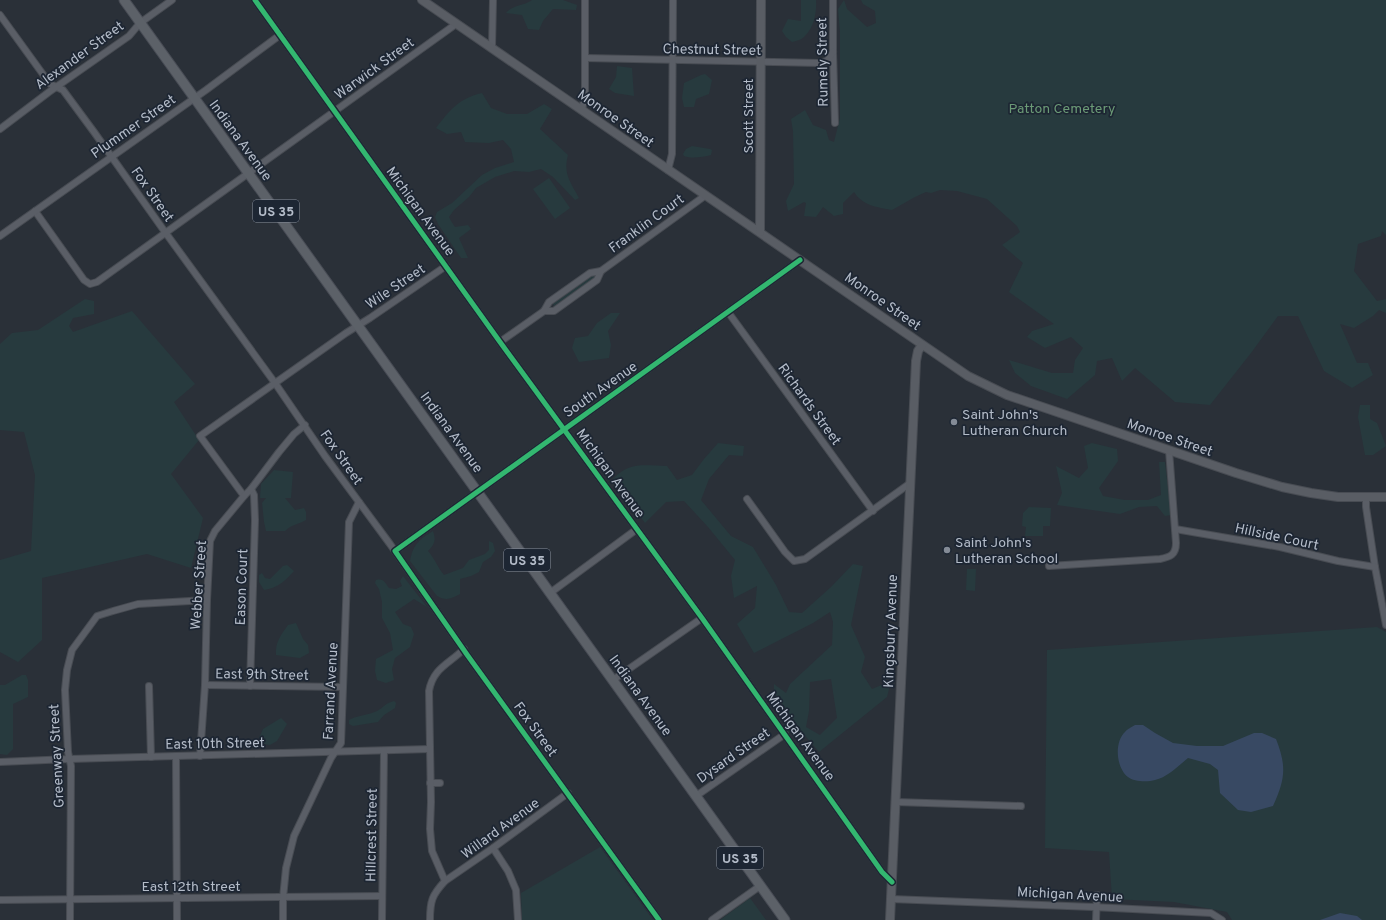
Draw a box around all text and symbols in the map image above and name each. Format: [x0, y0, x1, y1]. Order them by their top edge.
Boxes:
street label: Rumely Street [814, 17, 833, 107]
street label: Alexander Street [32, 18, 128, 94]
street label: Warwick Street [332, 35, 418, 104]
street label: Chestnut Street [663, 41, 761, 60]
street label: Scott Street [741, 78, 758, 154]
street label: Monroe Street [574, 87, 657, 152]
street label: Plummer Street [88, 92, 180, 163]
street label: Indiana Avenue [205, 97, 275, 185]
park label: Patton Cemetery [1009, 101, 1115, 118]
street label: Fox Street [127, 164, 177, 226]
street label: Michigan Avenue [382, 164, 458, 260]
street label: Franklin Court [606, 191, 688, 257]
road number: US 35 [253, 200, 299, 222]
street label: Wile Street [363, 261, 429, 313]
street label: Monroe Street [841, 270, 924, 335]
street label: South Avenue [561, 359, 641, 422]
street label: Richards Street [773, 361, 844, 449]
street label: Indiana Avenue [416, 389, 486, 477]
place label: Saint John's Lutheran Church [962, 407, 1067, 440]
street label: Monroe Street [1124, 416, 1215, 461]
marker: Saint John's Lutheran Church [949, 417, 959, 427]
street label: Michigan Avenue [572, 426, 648, 522]
street label: Fox Street [316, 427, 366, 489]
street label: Hillside Court [1233, 520, 1320, 555]
place label: Saint John's Lutheran School [955, 535, 1058, 568]
street label: Webber Street [188, 540, 211, 631]
marker: Saint John's Lutheran School [942, 545, 952, 555]
street label: Eason Court [233, 548, 252, 626]
road number: US 35 [504, 549, 550, 571]
street label: Kingsbury Avenue [881, 574, 902, 688]
street label: Farrand Avenue [320, 642, 343, 740]
street label: Indiana Avenue [605, 652, 675, 740]
street label: East 9th Street [215, 666, 309, 685]
street label: Michigan Avenue [762, 689, 838, 785]
street label: Fox Street [509, 699, 560, 761]
street label: Greenway Street [46, 703, 69, 808]
street label: Dysard Street [694, 725, 774, 788]
street label: East 10th Street [165, 735, 265, 754]
street label: Hillcrest Street [363, 788, 382, 882]
street label: Willard Avenue [458, 795, 543, 863]
road number: US 35 [717, 847, 763, 869]
street label: East 12th Street [141, 879, 241, 896]
street label: Michigan Avenue [1016, 884, 1123, 907]

